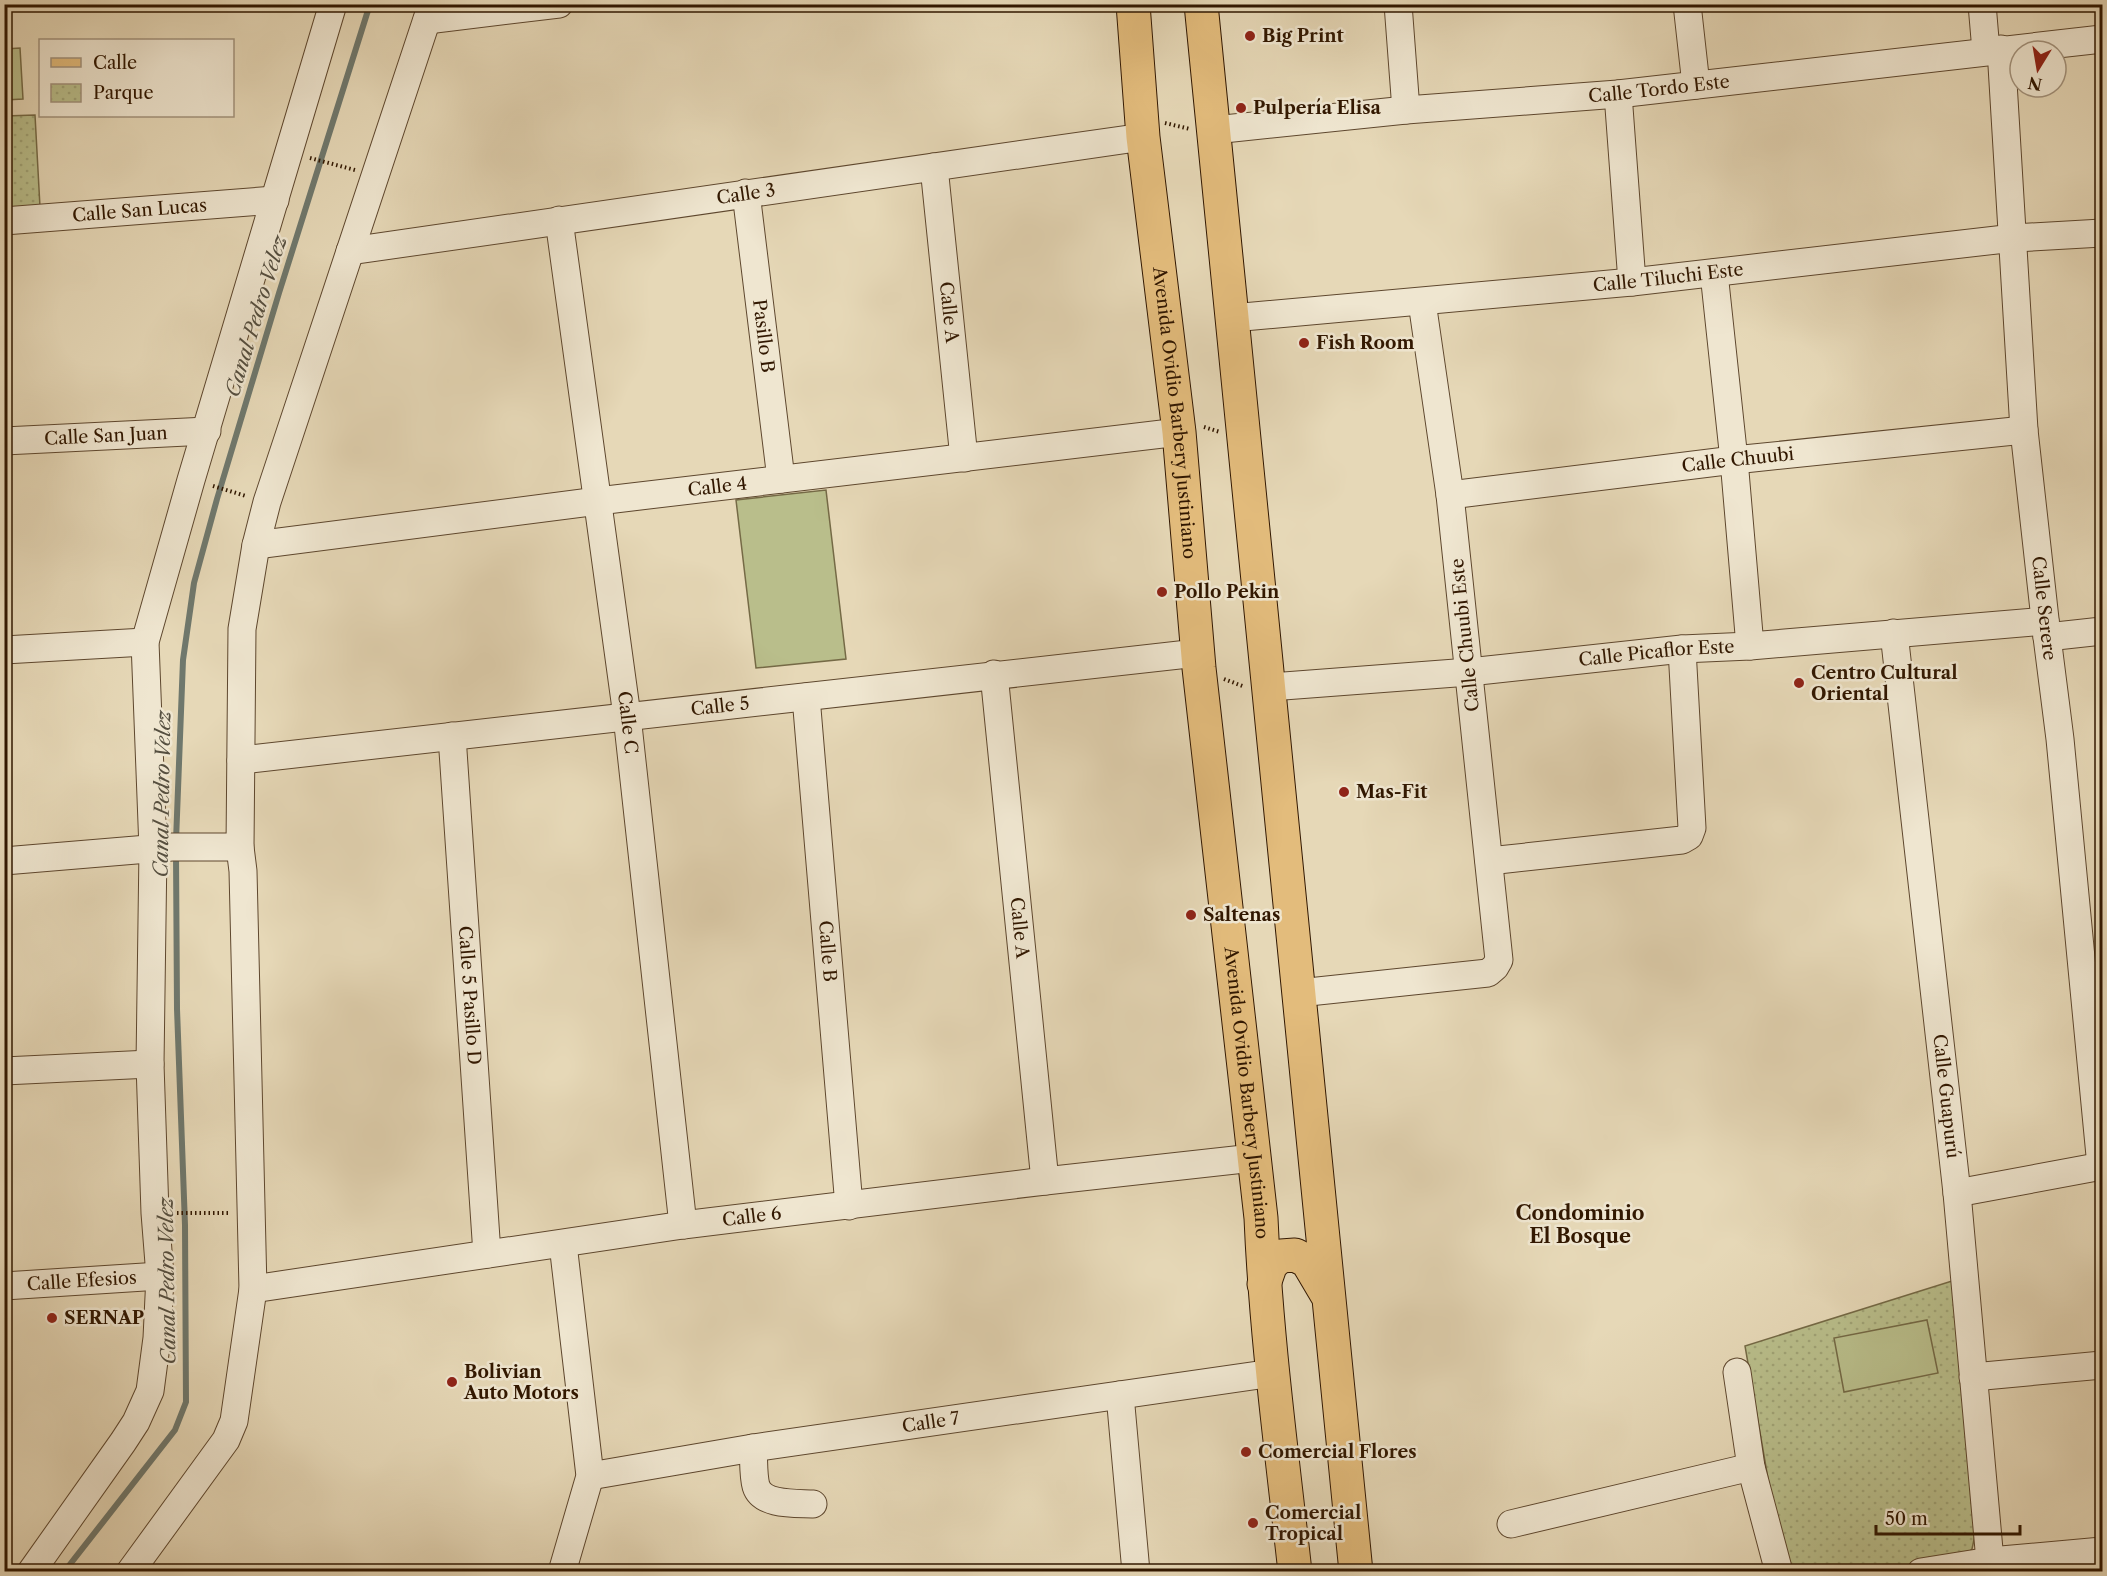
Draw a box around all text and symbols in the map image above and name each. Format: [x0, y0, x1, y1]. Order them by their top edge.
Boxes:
place label: Big Print [1262, 25, 1345, 47]
marker: Big Print [1243, 29, 1257, 43]
legend [39, 39, 234, 117]
north arrow [2008, 39, 2068, 99]
text: Calle [93, 52, 137, 74]
street label: Calle Tordo Este [1588, 70, 1731, 107]
text: N [2026, 73, 2044, 95]
text: Parque [93, 82, 154, 104]
place label: Pulpería Elisa [1253, 97, 1382, 119]
marker: Pulpería Elisa [1234, 101, 1248, 115]
street label: Calle 3 [715, 179, 777, 209]
street label: Calle San Lucas [71, 194, 208, 227]
water label: Canal Pedro Velez [220, 231, 292, 399]
street label: Calle Tiluchi Este [1592, 258, 1745, 296]
street label: Avenida Ovidio Barbery Justiniano [1148, 264, 1201, 560]
street label: Calle A [935, 280, 963, 345]
street label: Pasillo B [748, 298, 779, 374]
place label: Fish Room [1316, 332, 1414, 354]
marker: Fish Room [1297, 336, 1311, 350]
street label: Calle San Juan [44, 422, 168, 450]
street label: Calle Chuubi [1681, 443, 1796, 477]
street label: Calle 4 [687, 472, 748, 501]
street label: Calle Serere [2027, 555, 2061, 662]
street label: Calle Chuubi Este [1446, 557, 1484, 713]
place label: Pollo Pekin [1174, 581, 1280, 603]
marker: Pollo Pekin [1155, 585, 1169, 599]
street label: Calle Picaflor Este [1577, 636, 1735, 671]
place label: Centro Cultural Oriental [1811, 662, 1958, 705]
marker: Centro Cultural Oriental [1792, 676, 1806, 690]
street label: Calle C [613, 690, 642, 755]
street label: Calle 5 [690, 692, 750, 721]
water label: Canal Pedro Velez [149, 709, 175, 878]
place label: Mas-Fit [1356, 781, 1428, 803]
marker: Mas-Fit [1337, 785, 1351, 799]
street label: Calle A [1005, 896, 1034, 960]
place label: Saltenas [1203, 904, 1280, 926]
marker: Saltenas [1184, 908, 1198, 922]
street label: Calle B [814, 919, 841, 983]
street label: Calle 5 Pasillo D [454, 925, 485, 1066]
street label: Avenida Ovidio Barbery Justiniano [1219, 945, 1273, 1240]
street label: Calle Guapurú [1928, 1033, 1964, 1159]
water label: Canal Pedro Velez [154, 1196, 180, 1365]
district label: Condominio El Bosque [1515, 1201, 1645, 1248]
street label: Calle 6 [721, 1202, 783, 1231]
street label: Calle Efesios [26, 1267, 137, 1296]
place label: SERNAP [64, 1307, 144, 1329]
marker: SERNAP [45, 1311, 59, 1325]
place label: Bolivian Auto Motors [463, 1361, 579, 1404]
marker: Bolivian Auto Motors [445, 1375, 459, 1389]
street label: Calle 7 [901, 1407, 961, 1437]
place label: Comercial Flores [1258, 1441, 1417, 1463]
marker: Comercial Flores [1239, 1445, 1253, 1459]
scale bar [1876, 1498, 2020, 1536]
place label: Comercial Tropical [1265, 1502, 1361, 1545]
text: 50 m [1885, 1508, 1928, 1530]
marker: Comercial Tropical [1246, 1516, 1260, 1530]

